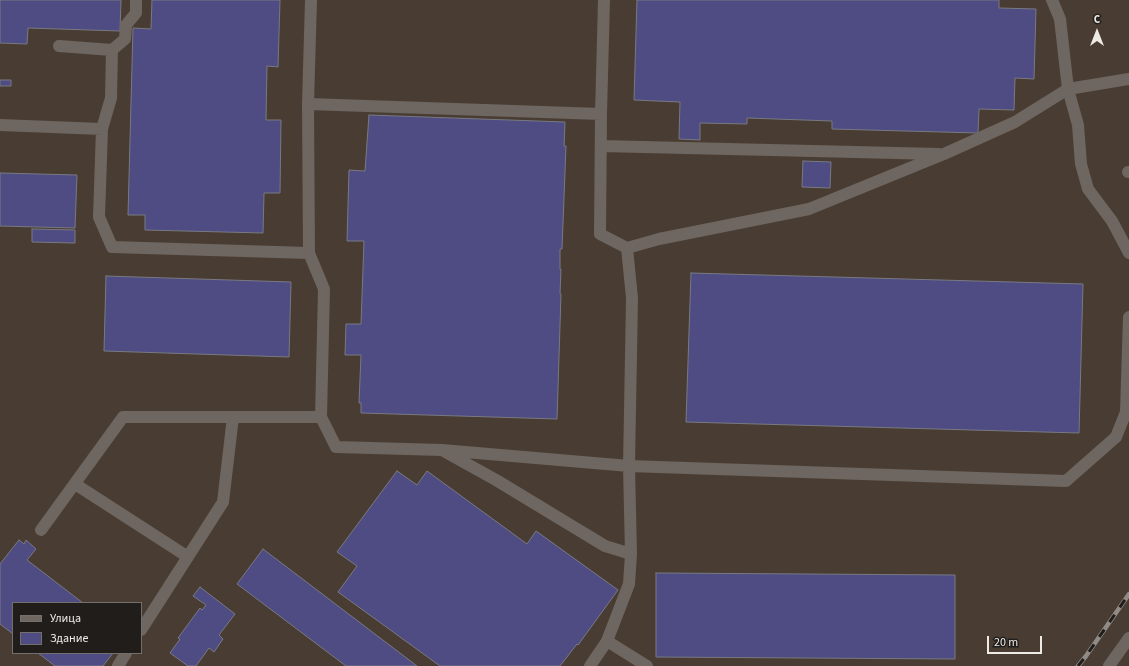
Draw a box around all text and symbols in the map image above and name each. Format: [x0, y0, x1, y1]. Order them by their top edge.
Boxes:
north arrow [1077, 12, 1117, 52]
text: С [1094, 12, 1100, 27]
legend [12, 602, 142, 654]
text: Улица [50, 610, 81, 627]
scale bar [989, 628, 1044, 654]
text: Здание [50, 630, 89, 647]
text: 20 m [994, 634, 1018, 651]

